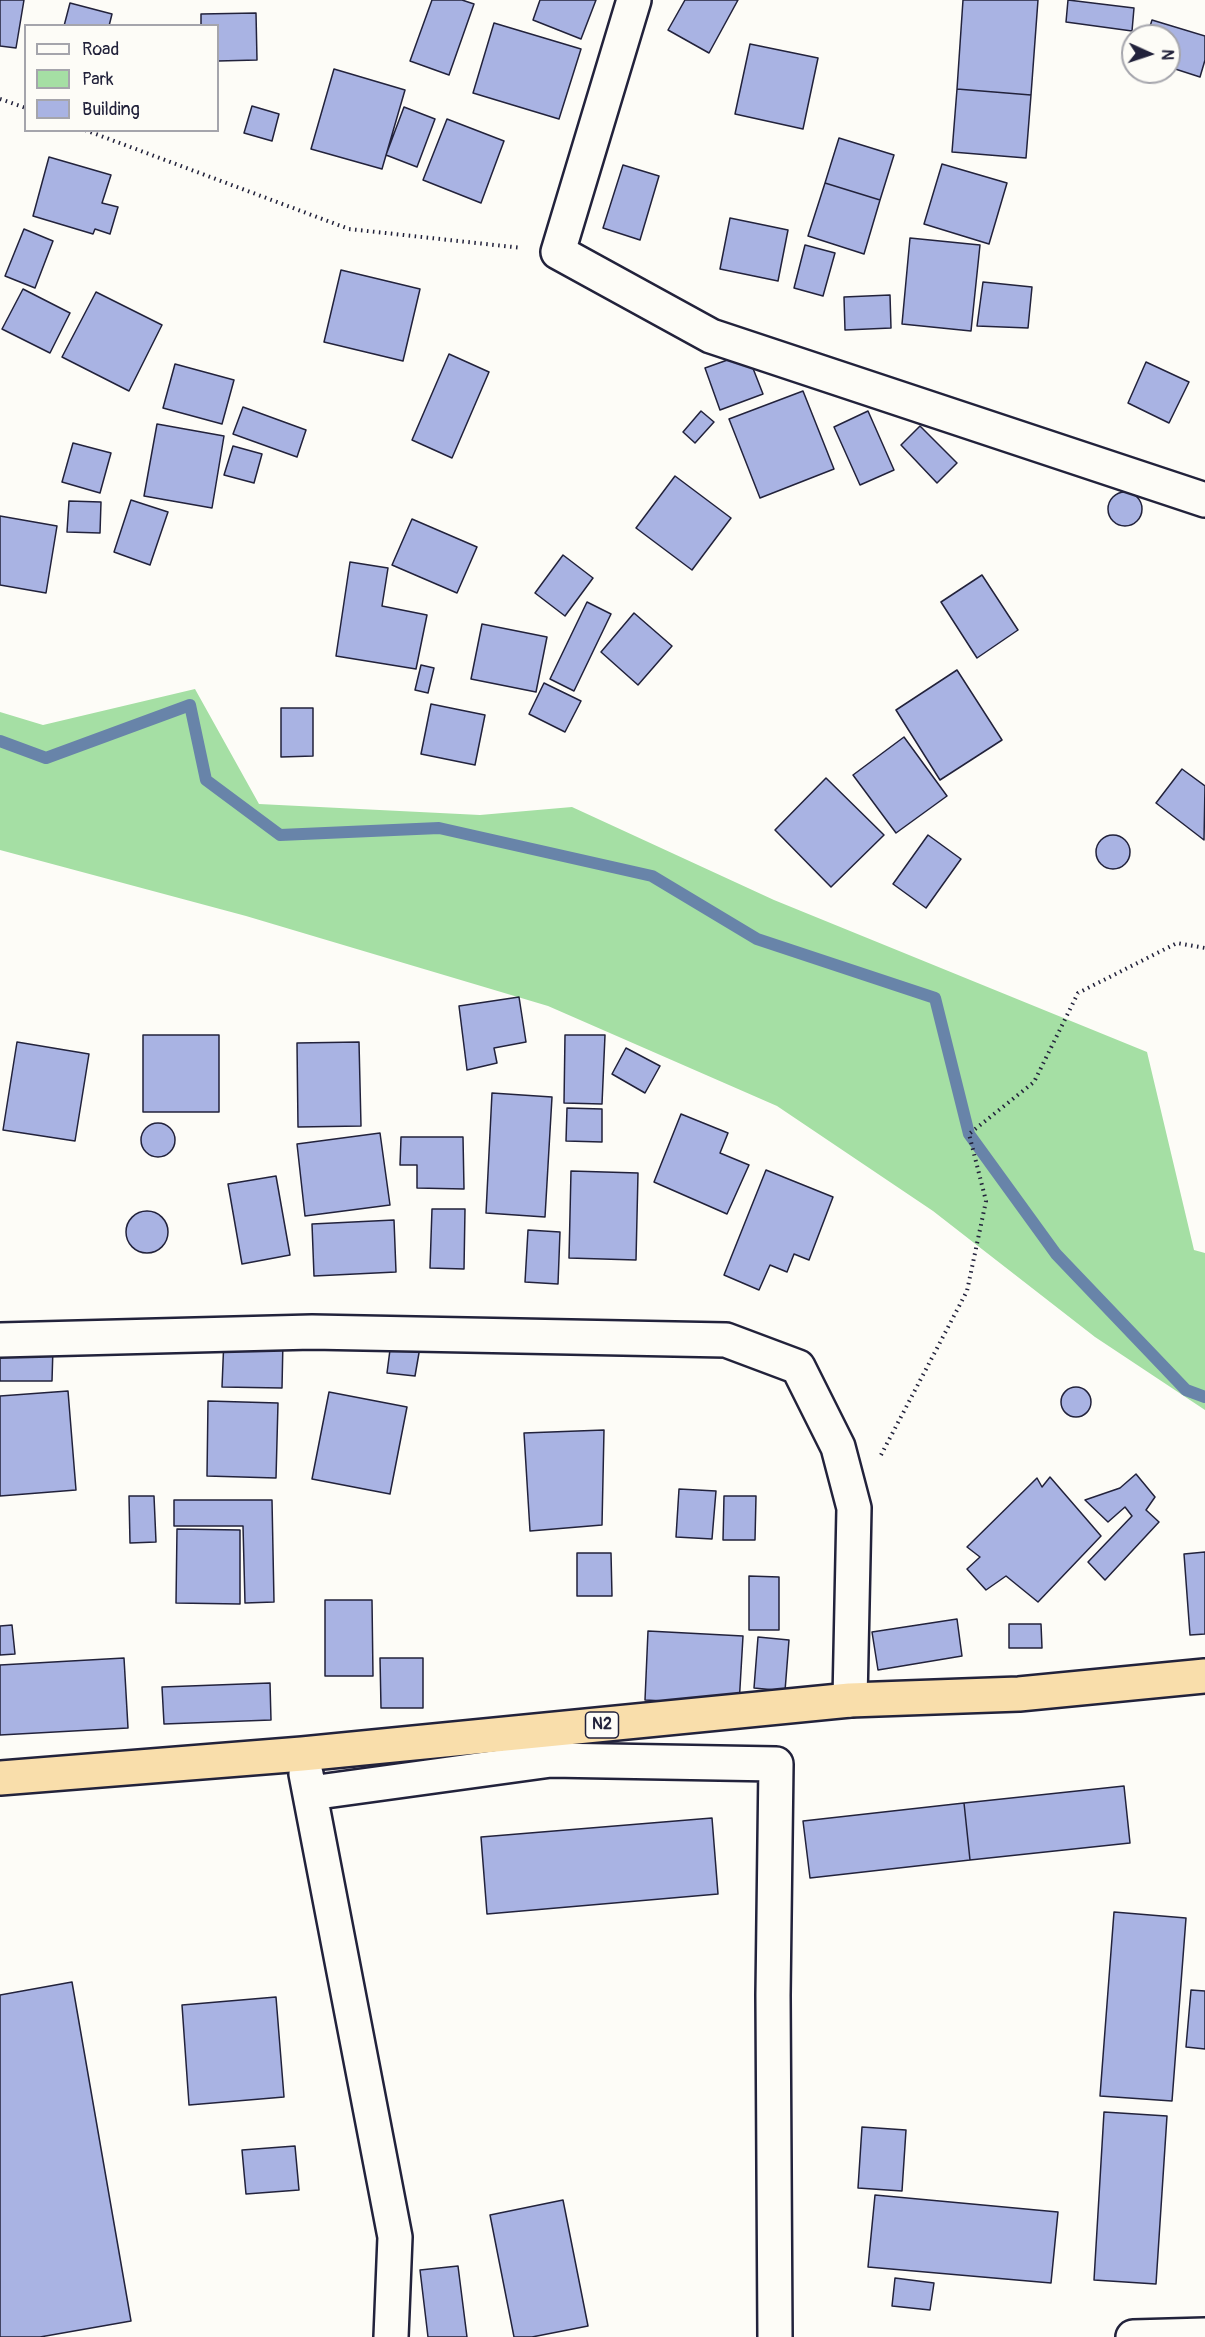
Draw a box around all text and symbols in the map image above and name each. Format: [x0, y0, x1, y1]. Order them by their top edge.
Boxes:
legend [24, 24, 219, 132]
north arrow [1121, 24, 1181, 84]
text: Road [82, 38, 119, 61]
text: N [1157, 49, 1177, 61]
text: Park [82, 68, 114, 91]
text: Building [82, 98, 140, 121]
road number: N2 [586, 1712, 618, 1738]

